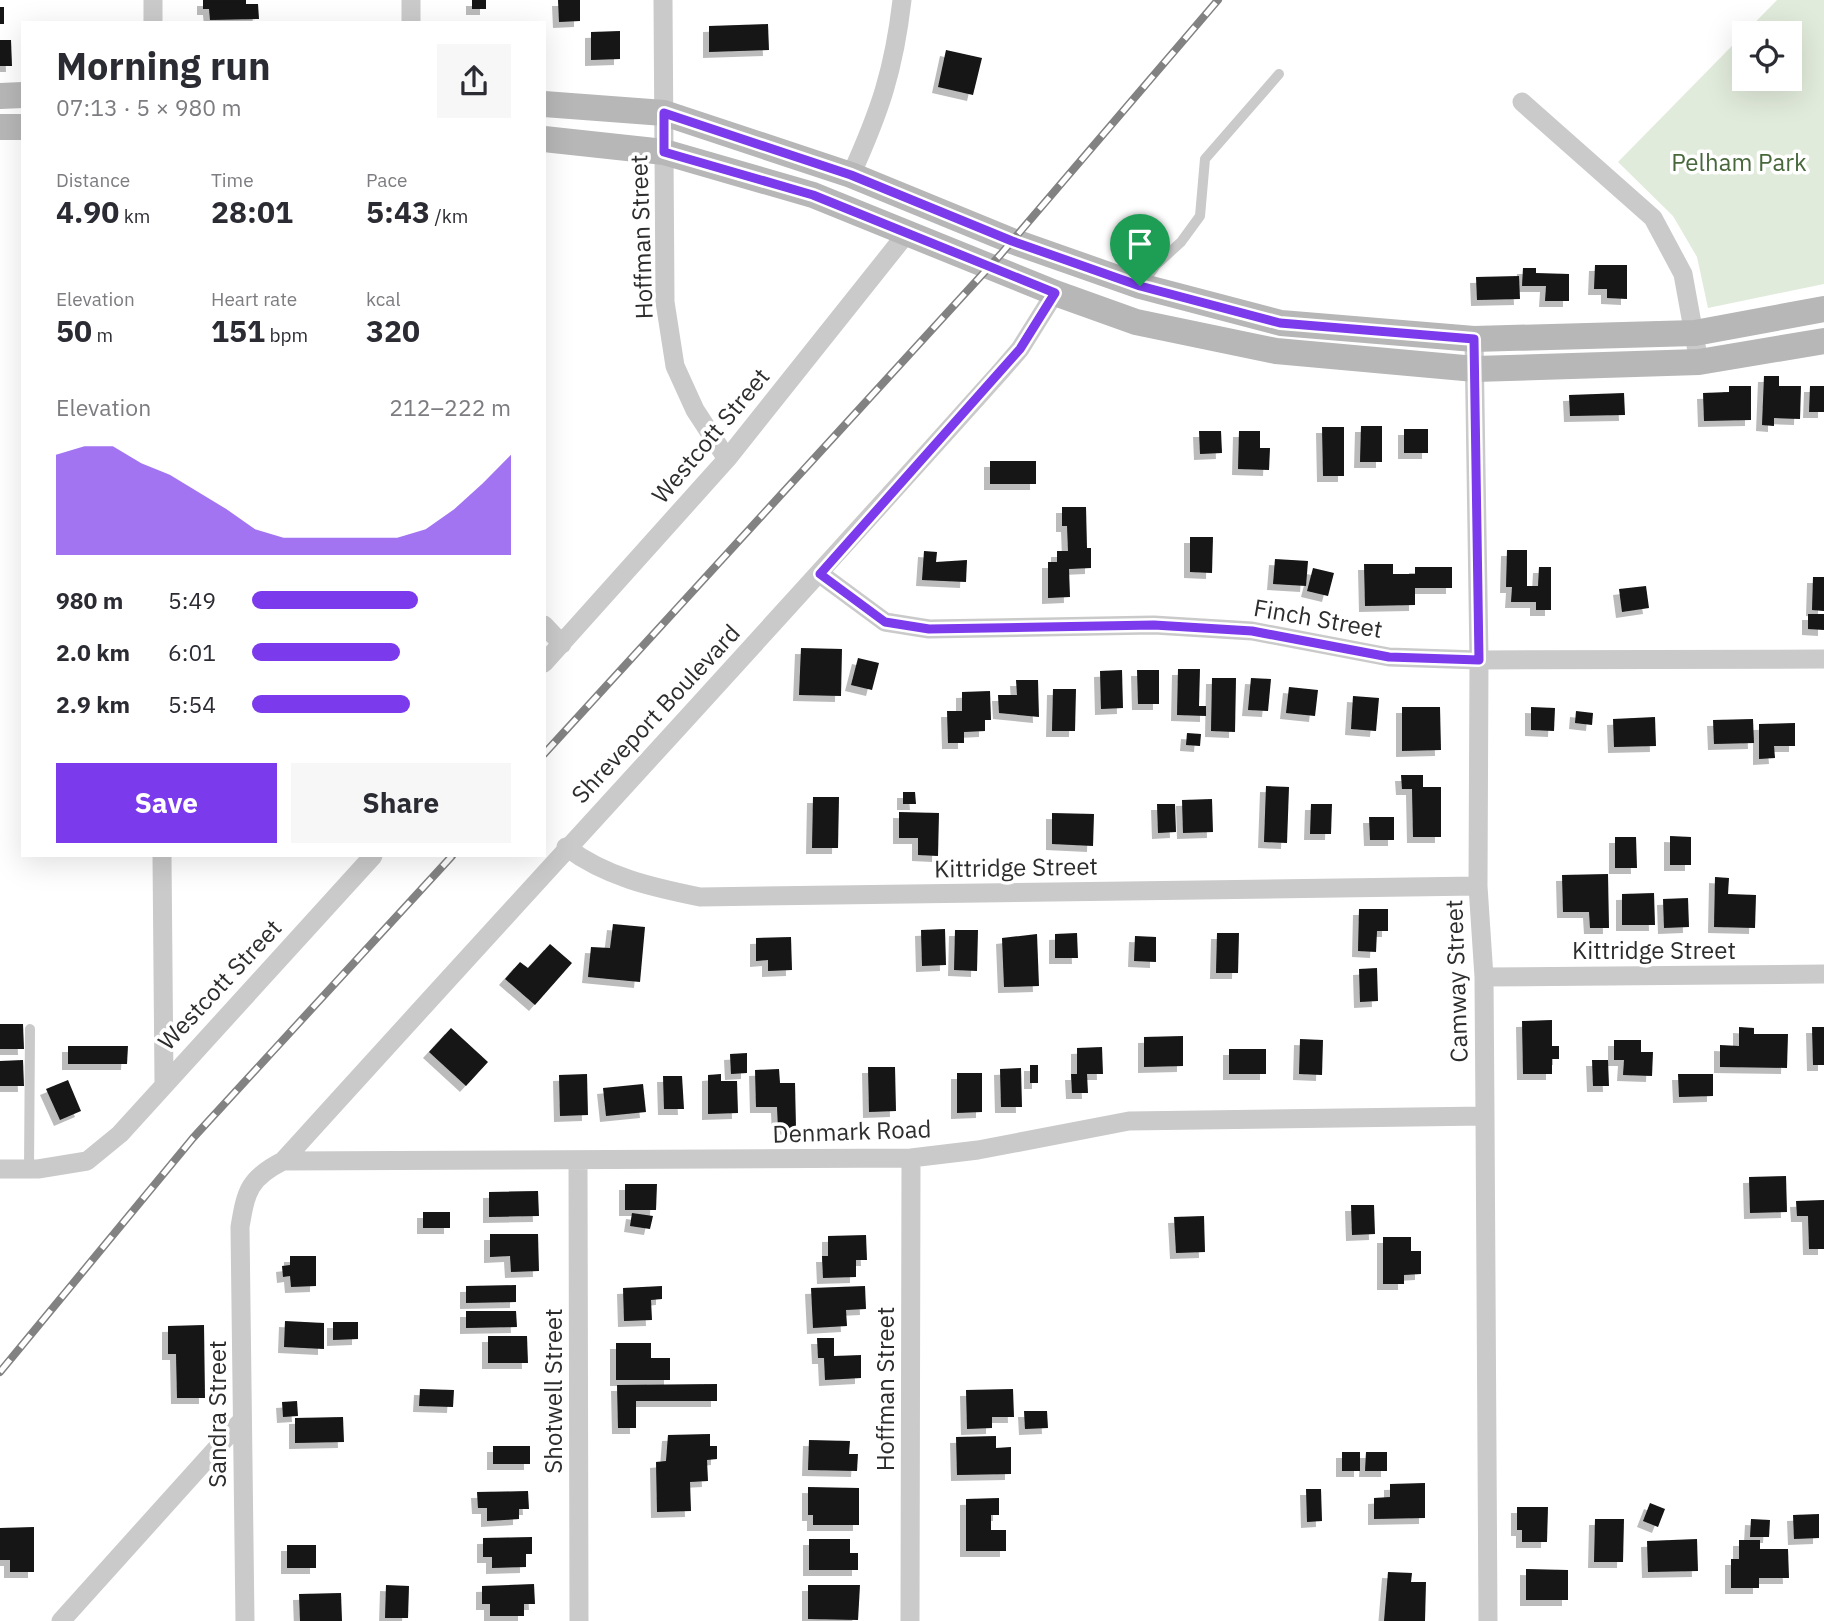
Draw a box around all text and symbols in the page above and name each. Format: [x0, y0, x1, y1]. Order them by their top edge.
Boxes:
map controls [1732, 21, 1802, 91]
button: locate [1732, 21, 1802, 91]
text: Morning run [56, 41, 271, 90]
button: share [437, 44, 511, 118]
text: 07:13 · 5 × 980 m [56, 92, 242, 122]
park label: Pelham Park [1671, 146, 1807, 178]
street label: Hoffman Street [622, 154, 660, 320]
text: Distance [56, 168, 130, 192]
text: Time [211, 168, 254, 192]
text: Pace [366, 168, 407, 192]
text: 4.90 [56, 192, 119, 231]
text: 28:01 [211, 192, 293, 231]
text: 5:43 [366, 192, 430, 231]
text: km [119, 204, 150, 228]
text: /km [430, 204, 468, 228]
pin [1110, 214, 1170, 286]
icon: arrive [1121, 225, 1159, 263]
text: Elevation [56, 287, 135, 311]
text: Heart rate [211, 287, 297, 311]
text: kcal [366, 287, 401, 311]
text: 50 [56, 311, 92, 350]
text: 151 [211, 311, 265, 350]
text: 320 [366, 311, 420, 350]
text: m [92, 323, 113, 347]
text: bpm [265, 323, 308, 347]
street label: Westcott Street [644, 361, 776, 510]
text: Elevation [56, 392, 151, 422]
text: 212–222 m [389, 392, 511, 422]
text: 980 m [56, 585, 123, 615]
text: 5:49 [168, 585, 216, 615]
street label: Finch Street [1251, 591, 1385, 645]
street label: Shreveport Boulevard [564, 617, 747, 810]
text: 2.0 km [56, 637, 130, 667]
text: 6:01 [168, 637, 216, 667]
text: 2.9 km [56, 689, 130, 719]
text: 5:54 [168, 689, 216, 719]
button: Save [56, 763, 277, 843]
button: Share [291, 763, 511, 843]
street label: Kittridge Street [934, 850, 1098, 884]
street label: Camway Street [1437, 899, 1475, 1063]
street label: Westcott Street [150, 912, 288, 1056]
street label: Kittridge Street [1572, 934, 1736, 966]
street label: Denmark Road [772, 1112, 932, 1150]
street label: Hoffman Street [869, 1307, 901, 1471]
street label: Shotwell Street [537, 1308, 569, 1474]
street label: Sandra Street [201, 1340, 233, 1488]

